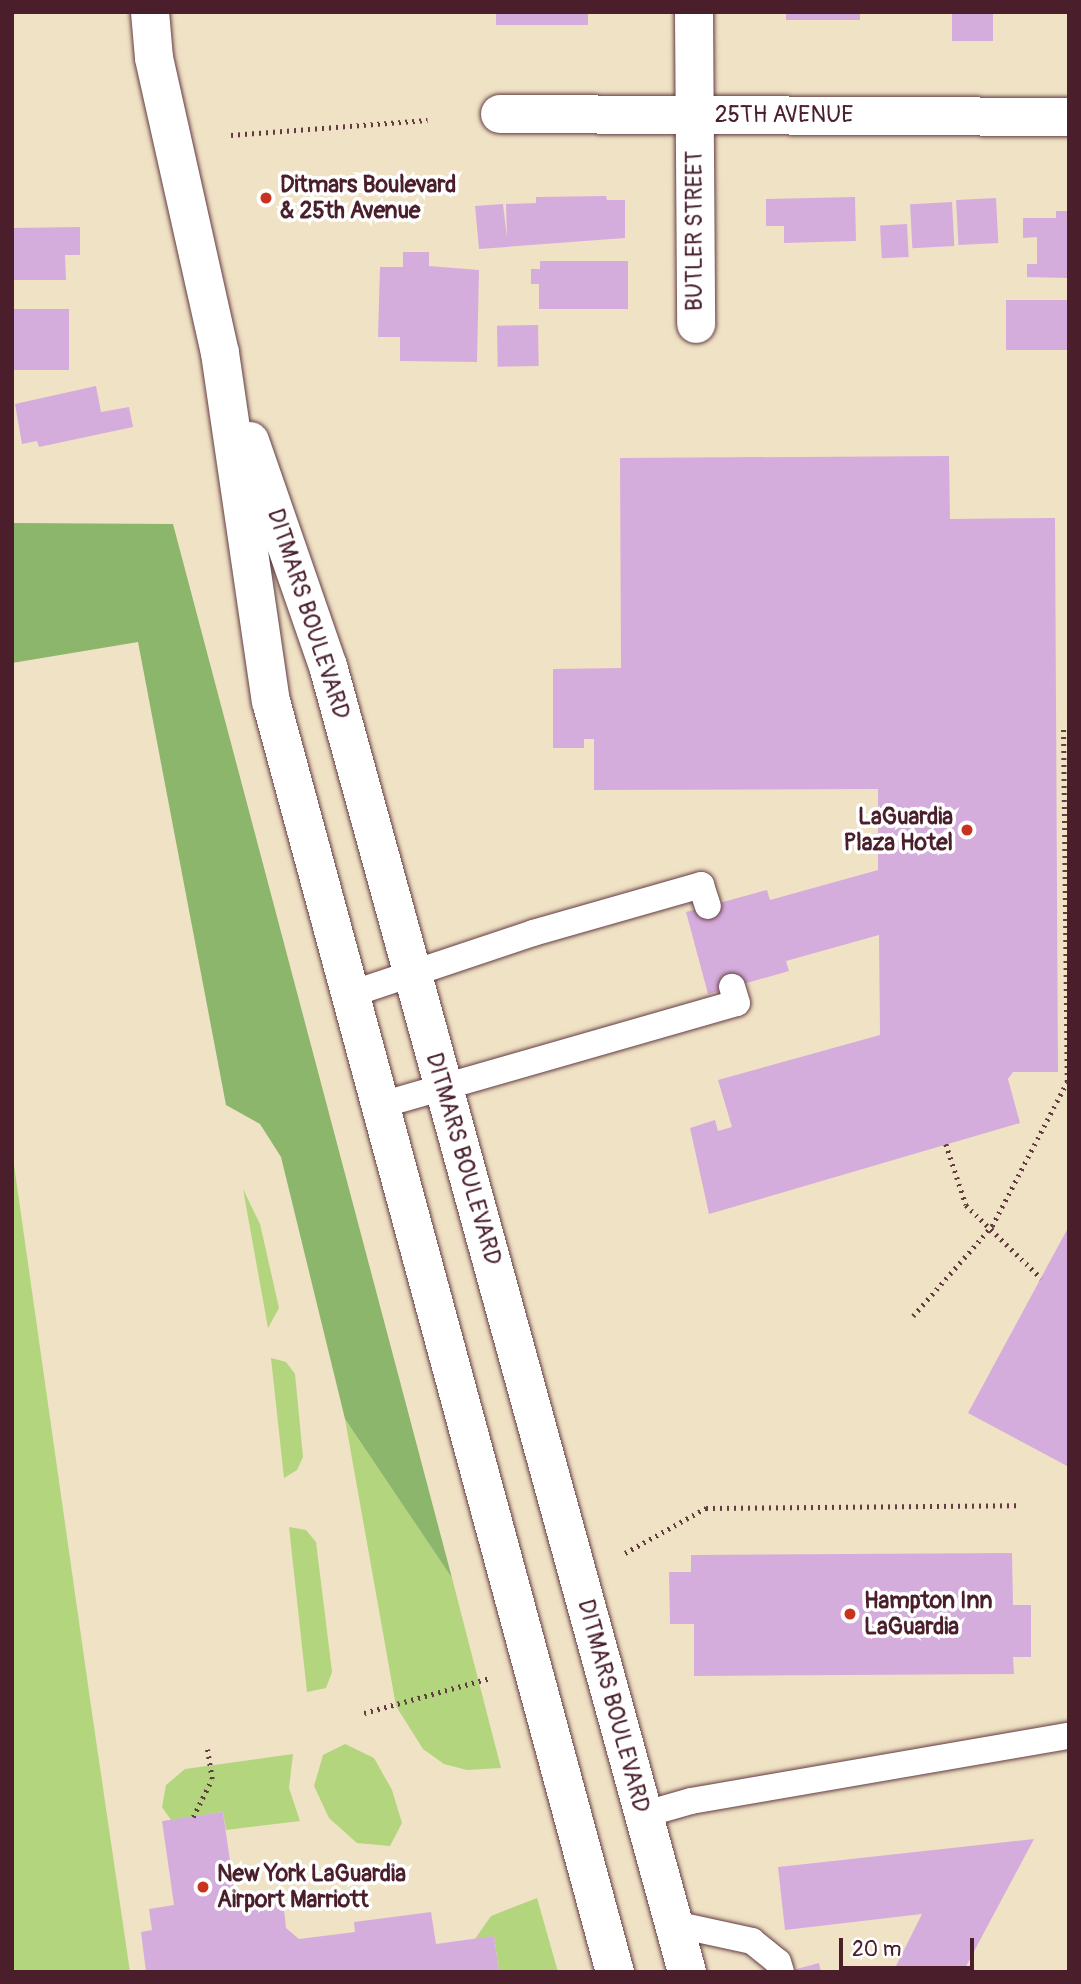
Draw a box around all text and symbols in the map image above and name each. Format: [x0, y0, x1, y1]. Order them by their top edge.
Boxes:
street label: 25TH AVENUE [715, 101, 853, 129]
street label: BUTLER STREET [681, 151, 709, 311]
place label: Ditmars Boulevard & 25th Avenue [280, 171, 456, 225]
marker: Ditmars Boulevard & 25th Avenue [258, 190, 274, 206]
street label: DITMARS BOULEVARD [261, 505, 355, 723]
place label: LaGuardia Plaza Hotel [843, 803, 953, 857]
marker: LaGuardia Plaza Hotel [959, 822, 975, 838]
street label: DITMARS BOULEVARD [420, 1050, 506, 1268]
place label: Hampton Inn LaGuardia [864, 1587, 992, 1641]
street label: DITMARS BOULEVARD [571, 1597, 655, 1815]
marker: Hampton Inn LaGuardia [842, 1606, 858, 1622]
place label: New York LaGuardia Airport Marriott [217, 1860, 406, 1914]
marker: New York LaGuardia Airport Marriott [195, 1879, 211, 1895]
scale bar [843, 1924, 978, 1968]
text: 20 m [852, 1936, 901, 1963]

